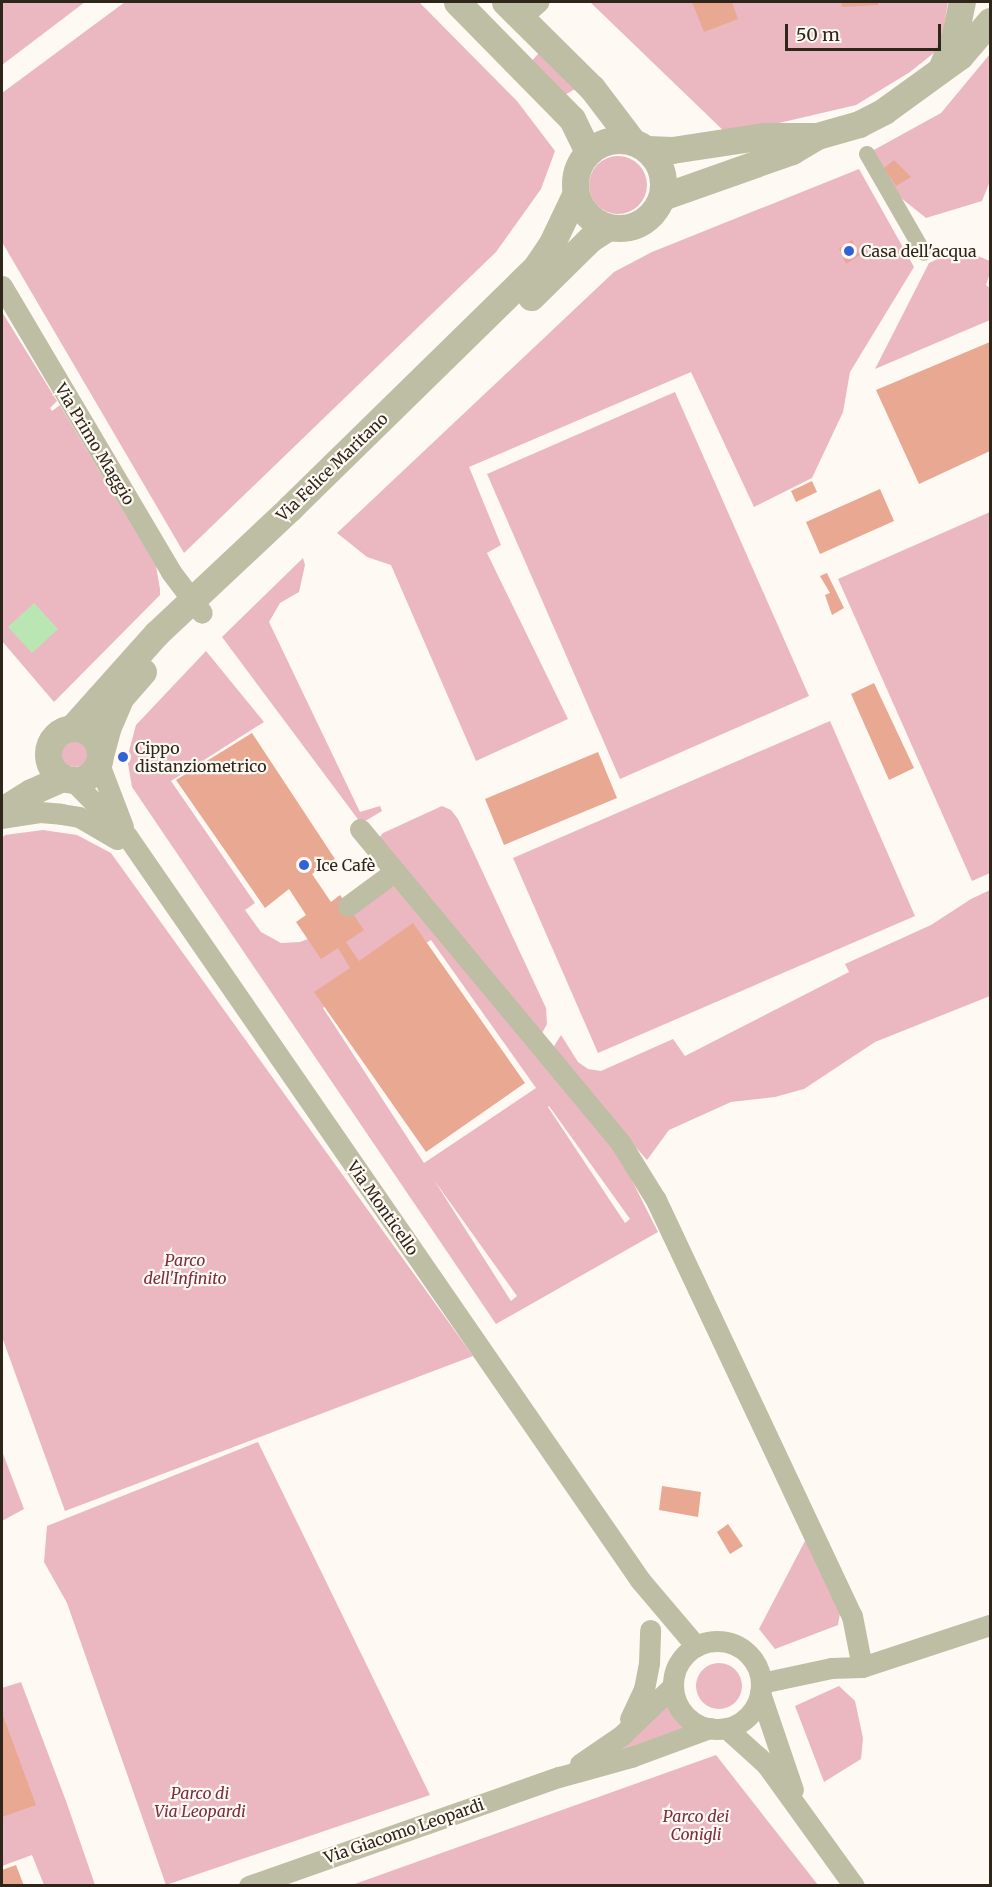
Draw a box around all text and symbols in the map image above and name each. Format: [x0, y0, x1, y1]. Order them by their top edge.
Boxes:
scale bar [788, 12, 944, 50]
text: 50 m [796, 23, 840, 46]
place label: Casa dell'acqua [861, 241, 977, 261]
marker: Casa dell'acqua [842, 244, 856, 258]
street label: Via Primo Maggio [51, 380, 139, 508]
street label: Via Felice Maritano [272, 409, 392, 525]
place label: Cippo distanziometrico [135, 738, 266, 776]
marker: Cippo distanziometrico [116, 750, 130, 764]
place label: Ice Cafè [316, 855, 375, 875]
marker: Ice Cafè [297, 858, 311, 872]
street label: Via Monticello [343, 1157, 423, 1259]
park label: Parco dell'Infinito [143, 1250, 227, 1288]
park label: Parco di Via Leopardi [154, 1783, 246, 1821]
street label: Via Giacomo Leopardi [322, 1795, 486, 1867]
park label: Parco dei Conigli [663, 1806, 729, 1844]

